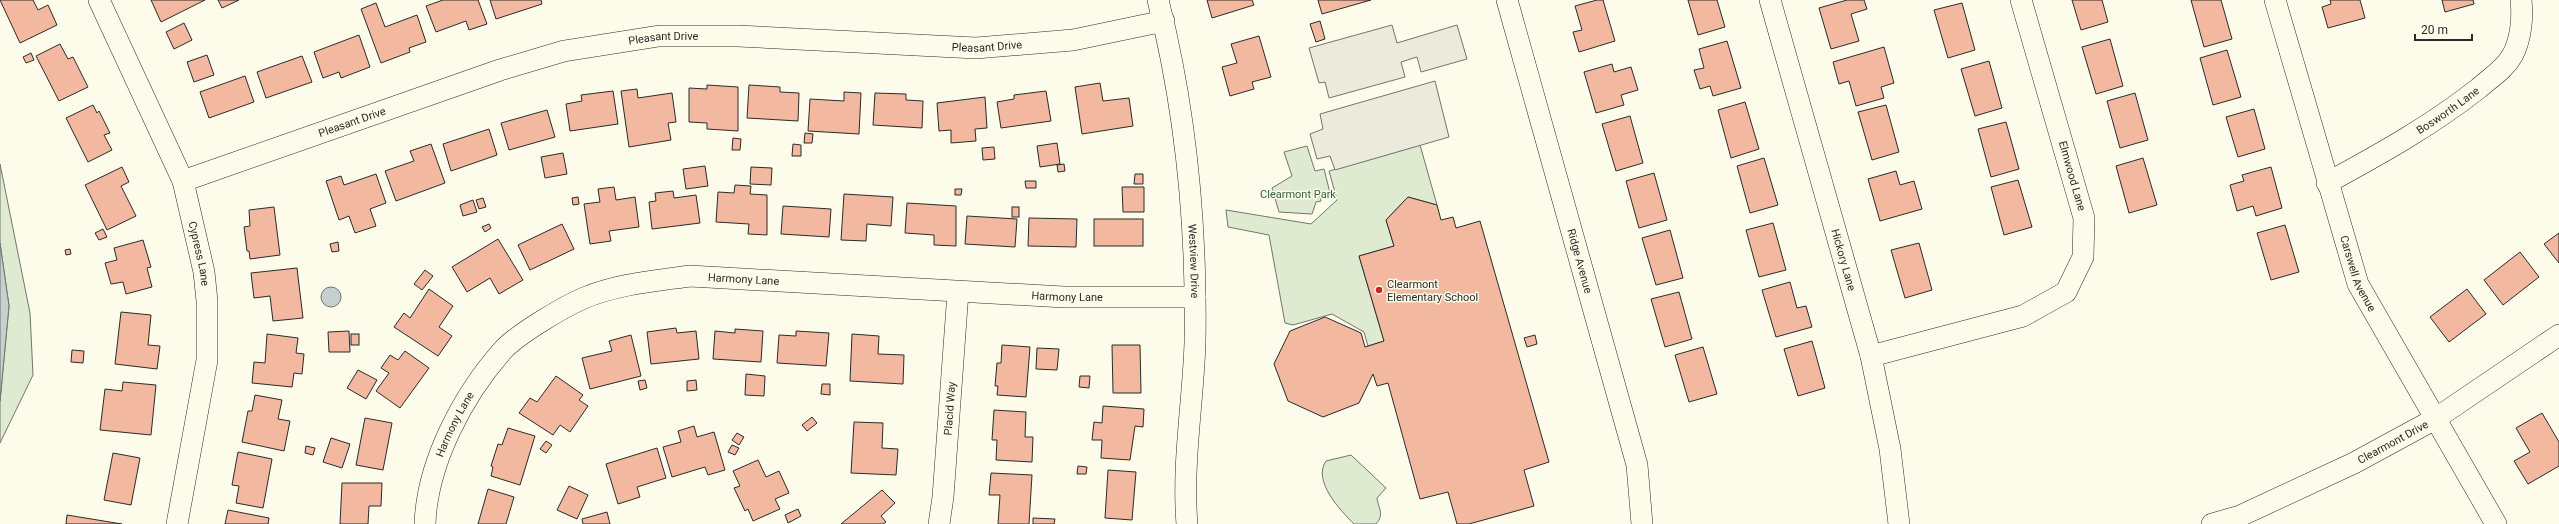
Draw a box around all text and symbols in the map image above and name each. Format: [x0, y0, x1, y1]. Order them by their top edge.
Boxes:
scale bar [2415, 16, 2472, 42]
text: 20 m [2421, 23, 2448, 37]
street label: Pleasant Drive [627, 29, 699, 47]
street label: Pleasant Drive [951, 38, 1023, 55]
street label: Bosworth Lane [2414, 84, 2482, 137]
street label: Pleasant Drive [317, 104, 387, 140]
street label: Elmwood Lane [2056, 140, 2088, 213]
park label: Clearmont Park [1260, 188, 1336, 201]
street label: Cypress Lane [186, 220, 212, 287]
street label: Westview Drive [1186, 224, 1202, 298]
street label: Ridge Avenue [1565, 227, 1595, 295]
street label: Hickory Lane [1829, 227, 1859, 292]
street label: Carswell Avenue [2338, 234, 2379, 314]
street label: Harmony Lane [708, 271, 780, 288]
place label: Clearmont Elementary School [1387, 278, 1478, 304]
marker: Clearmont Elementary School [1374, 285, 1384, 295]
street label: Harmony Lane [1031, 289, 1103, 304]
street label: Placid Way [941, 380, 958, 436]
street label: Harmony Lane [433, 389, 477, 459]
street label: Clearmont Drive [2355, 417, 2431, 466]

